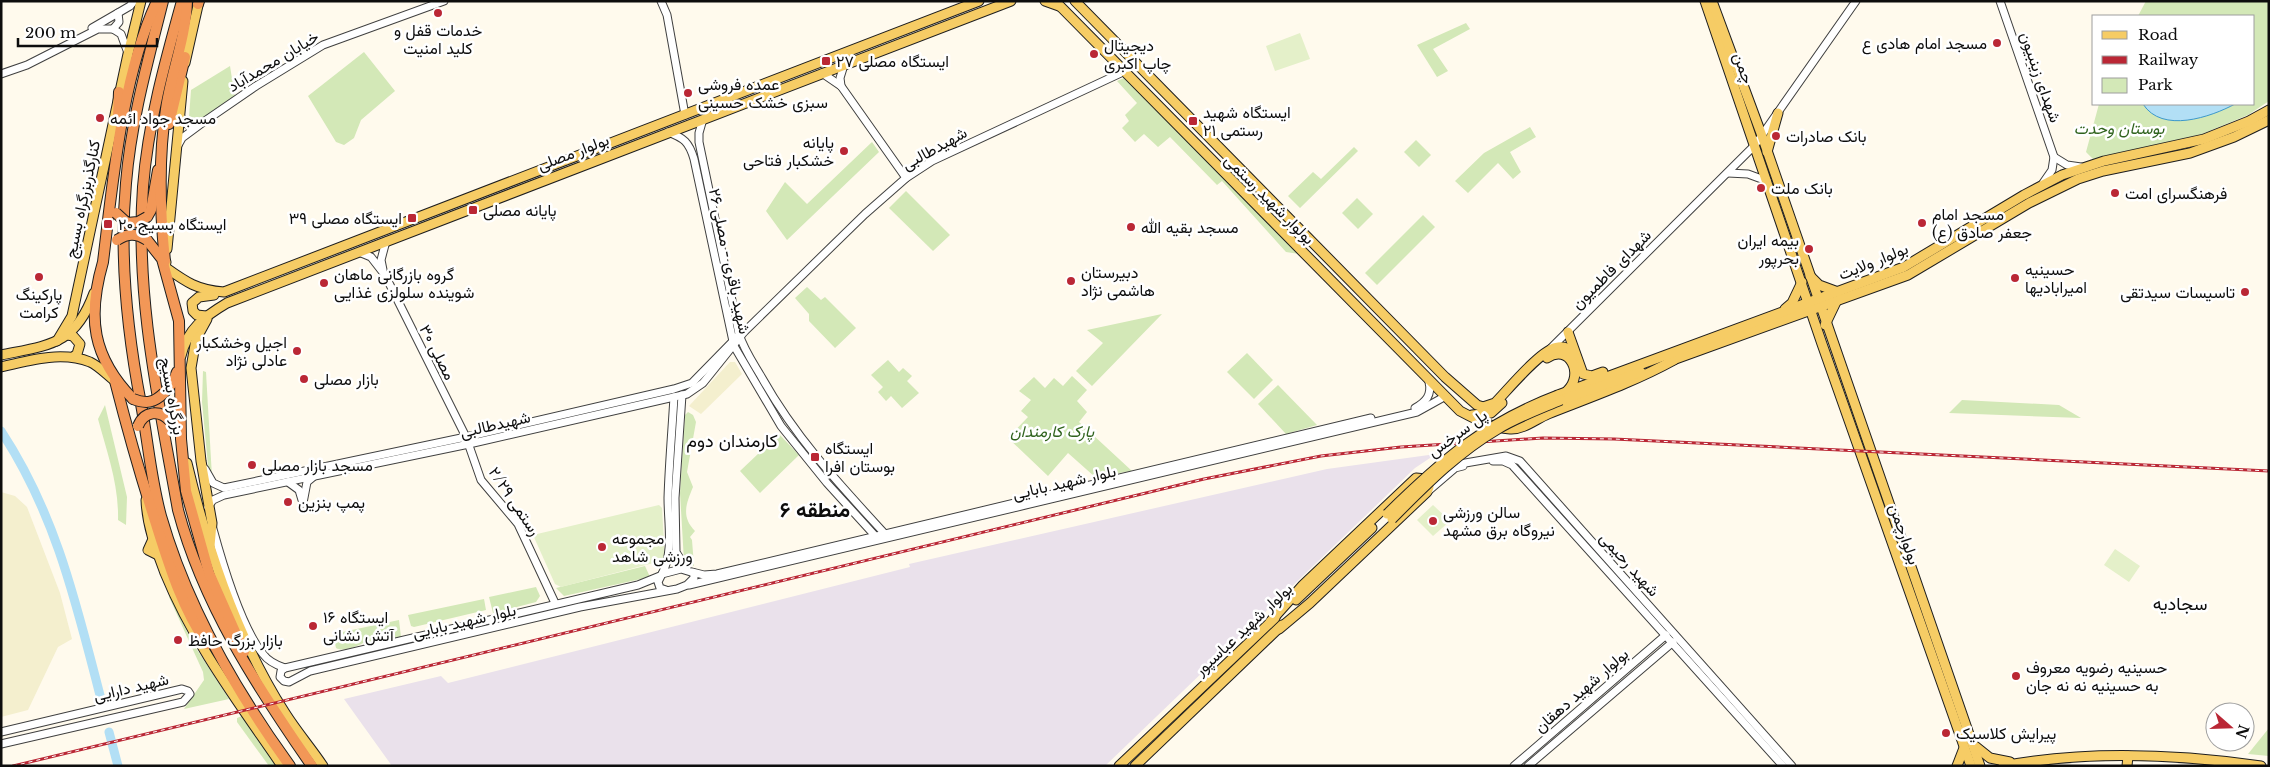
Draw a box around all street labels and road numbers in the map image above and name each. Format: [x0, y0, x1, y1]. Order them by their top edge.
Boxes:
street label: خیابان محمدآباد [224, 26, 322, 96]
street label: شهدای زینبیون [2015, 29, 2066, 125]
street label: چمن [1728, 50, 1759, 87]
street label: شهیدطالبی [898, 122, 971, 175]
street label: بولوار مصلی [534, 129, 612, 176]
street label: کنارگذربزرگراه بسیج [60, 138, 106, 260]
street label: بولوار شهید رستمی [1220, 150, 1319, 249]
street label: شهید باقری - مصلی ۲۶ [704, 186, 755, 336]
street label: شهدای فاطمیون [1567, 225, 1656, 314]
street label: بولوار ولایت [1835, 238, 1911, 285]
street label: مصلی ۳۰ [415, 321, 460, 384]
street label: بزرگراه بسیج [154, 356, 190, 437]
street label: پل سرخس [1423, 405, 1492, 463]
street label: شهیدطالبی [458, 406, 532, 443]
street label: بلوار شهید بابایی [1010, 460, 1118, 505]
street label: رستمی ۲/۲۹ [484, 463, 545, 540]
street label: بولوارچمن [1883, 501, 1925, 568]
street label: شهید رحیمی [1595, 528, 1664, 601]
street label: بولوار شهید عباسپور [1189, 578, 1298, 682]
street label: بلوار شهید بابایی [410, 599, 518, 644]
street label: بولوار شهید دهقان [1530, 644, 1633, 737]
street label: شهید دارایی [91, 669, 171, 706]

